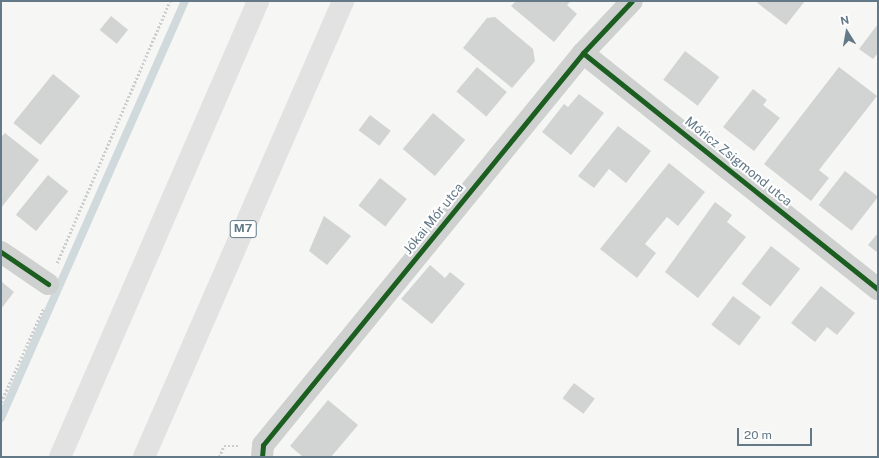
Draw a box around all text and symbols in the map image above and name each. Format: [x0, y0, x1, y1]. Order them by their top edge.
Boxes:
north arrow [827, 12, 867, 52]
text: N [839, 14, 850, 27]
street label: Móricz Zsigmond utca [681, 114, 795, 210]
street label: Jókai Mór utca [401, 180, 467, 258]
road number: M7 [229, 219, 257, 239]
scale bar [739, 420, 814, 446]
text: 20 m [744, 428, 772, 442]

